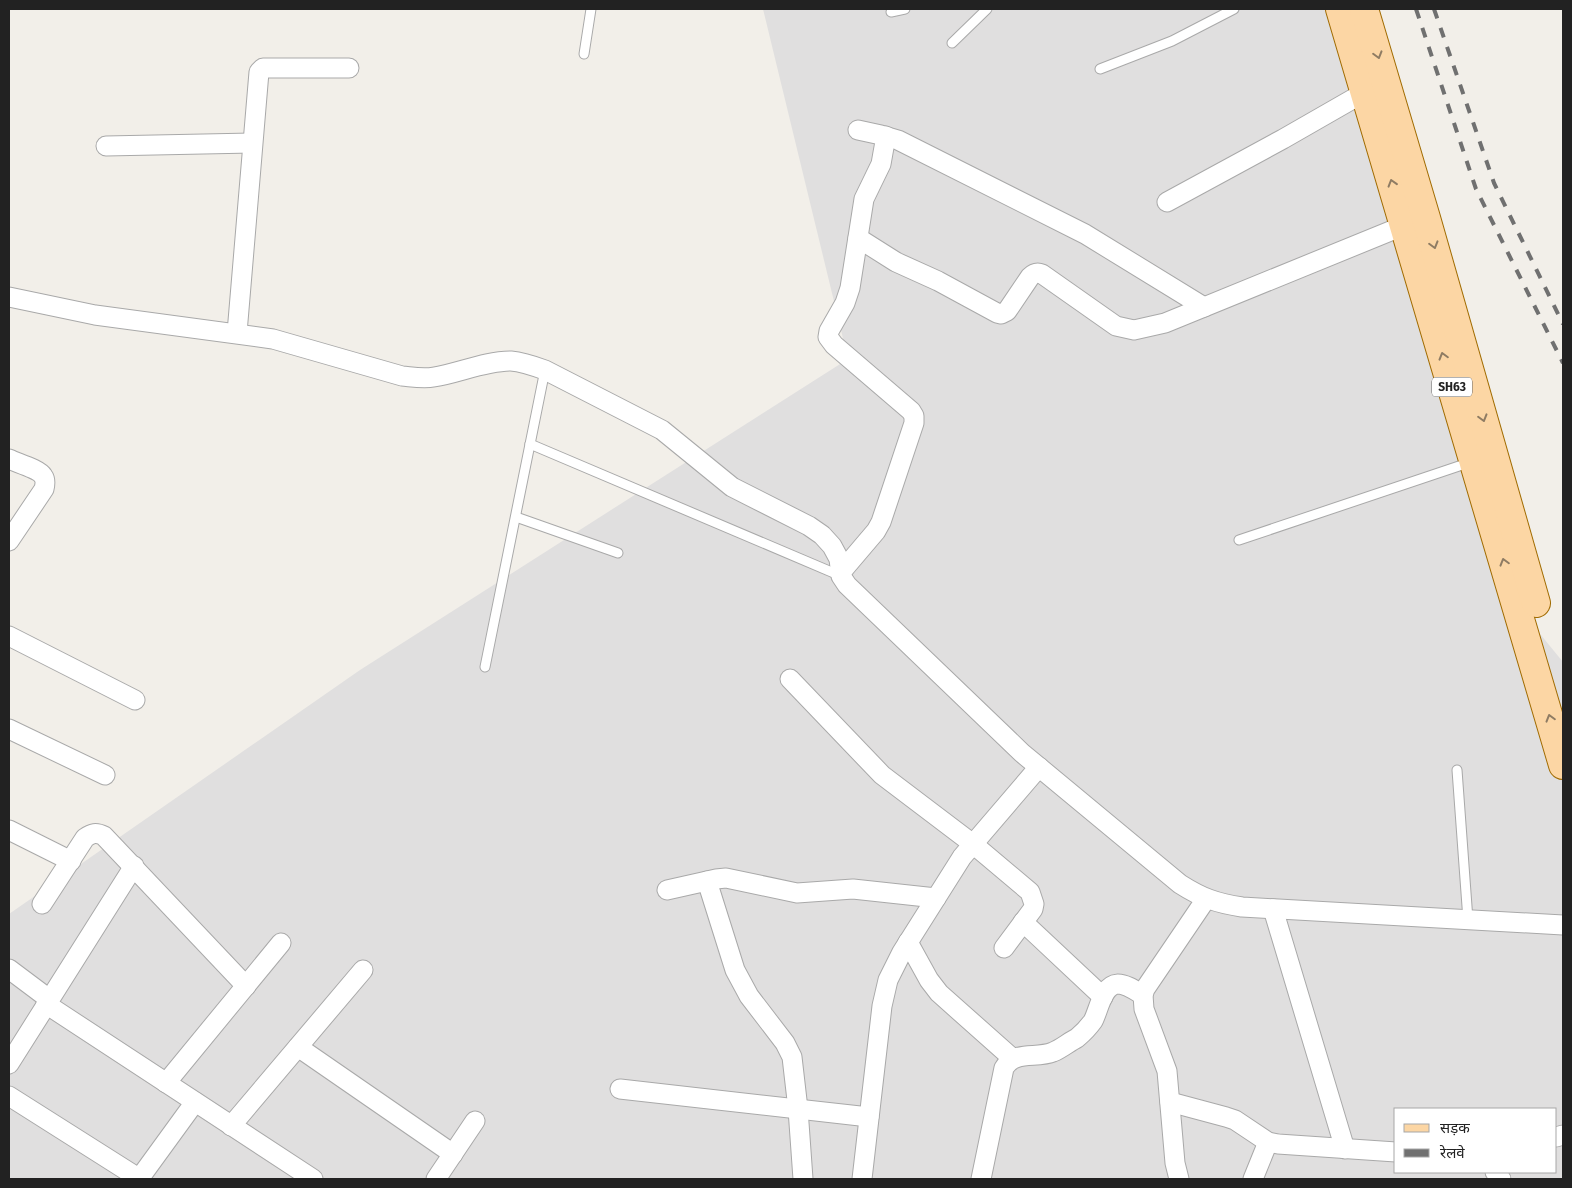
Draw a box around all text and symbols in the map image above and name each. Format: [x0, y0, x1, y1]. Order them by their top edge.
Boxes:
one-way arrow [1372, 51, 1382, 59]
one-way arrow [1387, 180, 1397, 188]
one-way arrow [1428, 240, 1438, 249]
one-way arrow [1438, 352, 1448, 361]
road number: SH63 [1432, 378, 1472, 397]
one-way arrow [1477, 414, 1488, 422]
one-way arrow [1500, 559, 1510, 567]
one-way arrow [1545, 714, 1555, 723]
legend [1394, 1108, 1557, 1173]
text: सड़क [1440, 1119, 1470, 1137]
text: रेलवे [1439, 1144, 1465, 1162]

